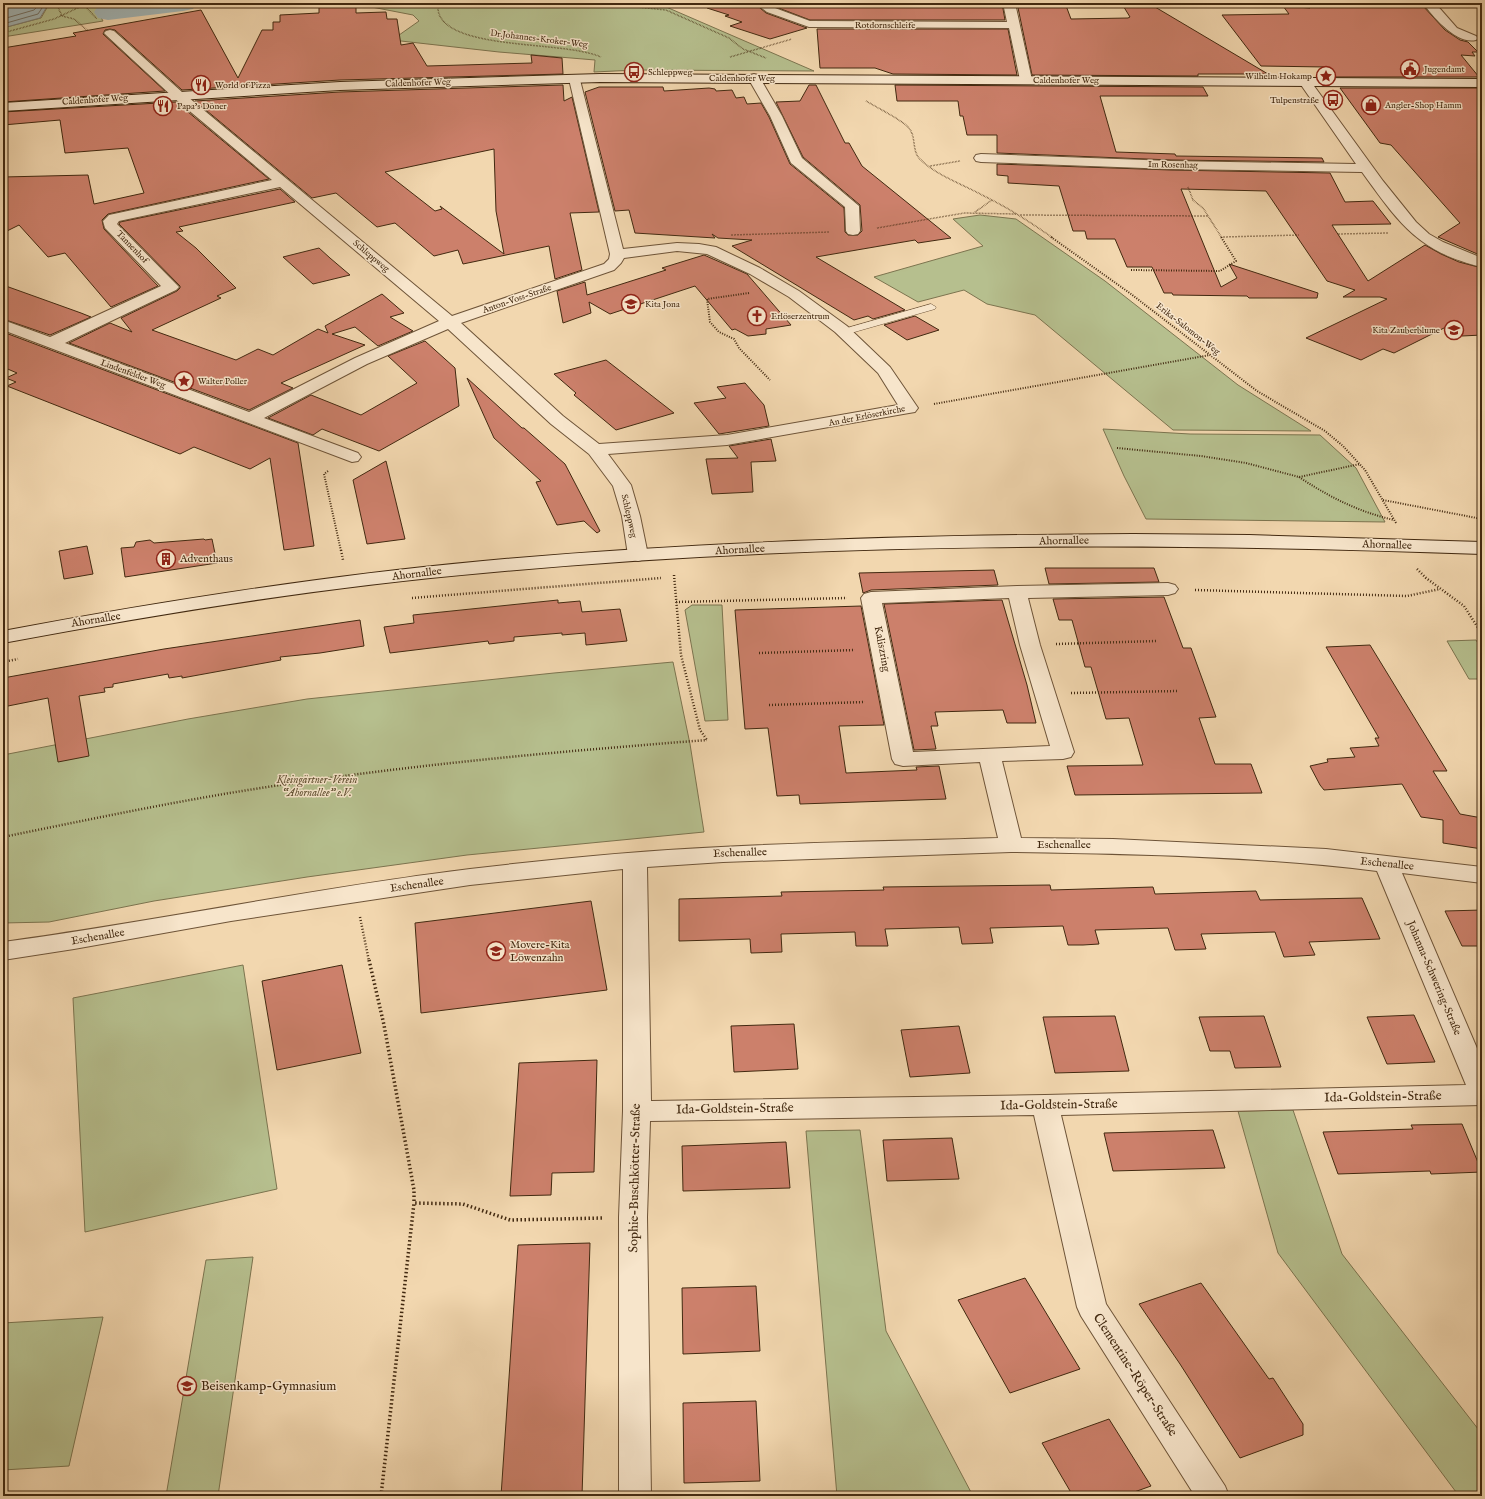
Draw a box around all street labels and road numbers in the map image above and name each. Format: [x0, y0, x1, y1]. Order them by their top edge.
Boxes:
street label: Rotdornschleife [855, 20, 915, 31]
street label: Dr.Johannes-Kroker-Weg [490, 28, 589, 50]
street label: Caldenhofer Weg [709, 73, 775, 84]
street label: Caldenhofer Weg [1033, 75, 1099, 86]
street label: Caldenhofer Weg [385, 76, 451, 90]
street label: Caldenhofer Weg [62, 92, 128, 108]
street label: Im Rosenhag [1148, 159, 1198, 171]
street label: Tannenhof [114, 228, 151, 267]
street label: Schleppweg [350, 238, 392, 275]
street label: Anton-Voss-Straße [480, 282, 553, 316]
street label: Erika-Salomon-Weg [1154, 301, 1222, 358]
street label: Lindenfelder Weg [99, 357, 167, 391]
street label: An der Erlöserkirche [827, 403, 906, 429]
street label: Schleppweg [619, 493, 639, 539]
street label: Ahornallee [1038, 534, 1089, 548]
street label: Ahornallee [1361, 537, 1412, 553]
street label: Ahornallee [714, 542, 765, 558]
street label: Ahornallee [390, 564, 443, 584]
street label: Ahornallee [69, 609, 122, 631]
street label: Kaliszring [871, 625, 893, 674]
street label: Eschenallee [1037, 838, 1091, 852]
street label: Eschenallee [713, 845, 767, 861]
street label: Eschenallee [1360, 854, 1414, 874]
street label: Eschenallee [389, 874, 445, 896]
street label: Johanna-Schwering-Straße [1403, 917, 1465, 1038]
street label: Eschenallee [70, 925, 126, 949]
street label: Ida-Goldstein-Straße [1324, 1087, 1442, 1107]
street label: Ida-Goldstein-Straße [1000, 1095, 1118, 1115]
street label: Ida-Goldstein-Straße [676, 1099, 794, 1119]
street label: Sophie-Buschkötter-Straße [625, 1103, 645, 1253]
street label: Clementine-Röper-Straße [1089, 1310, 1181, 1440]

